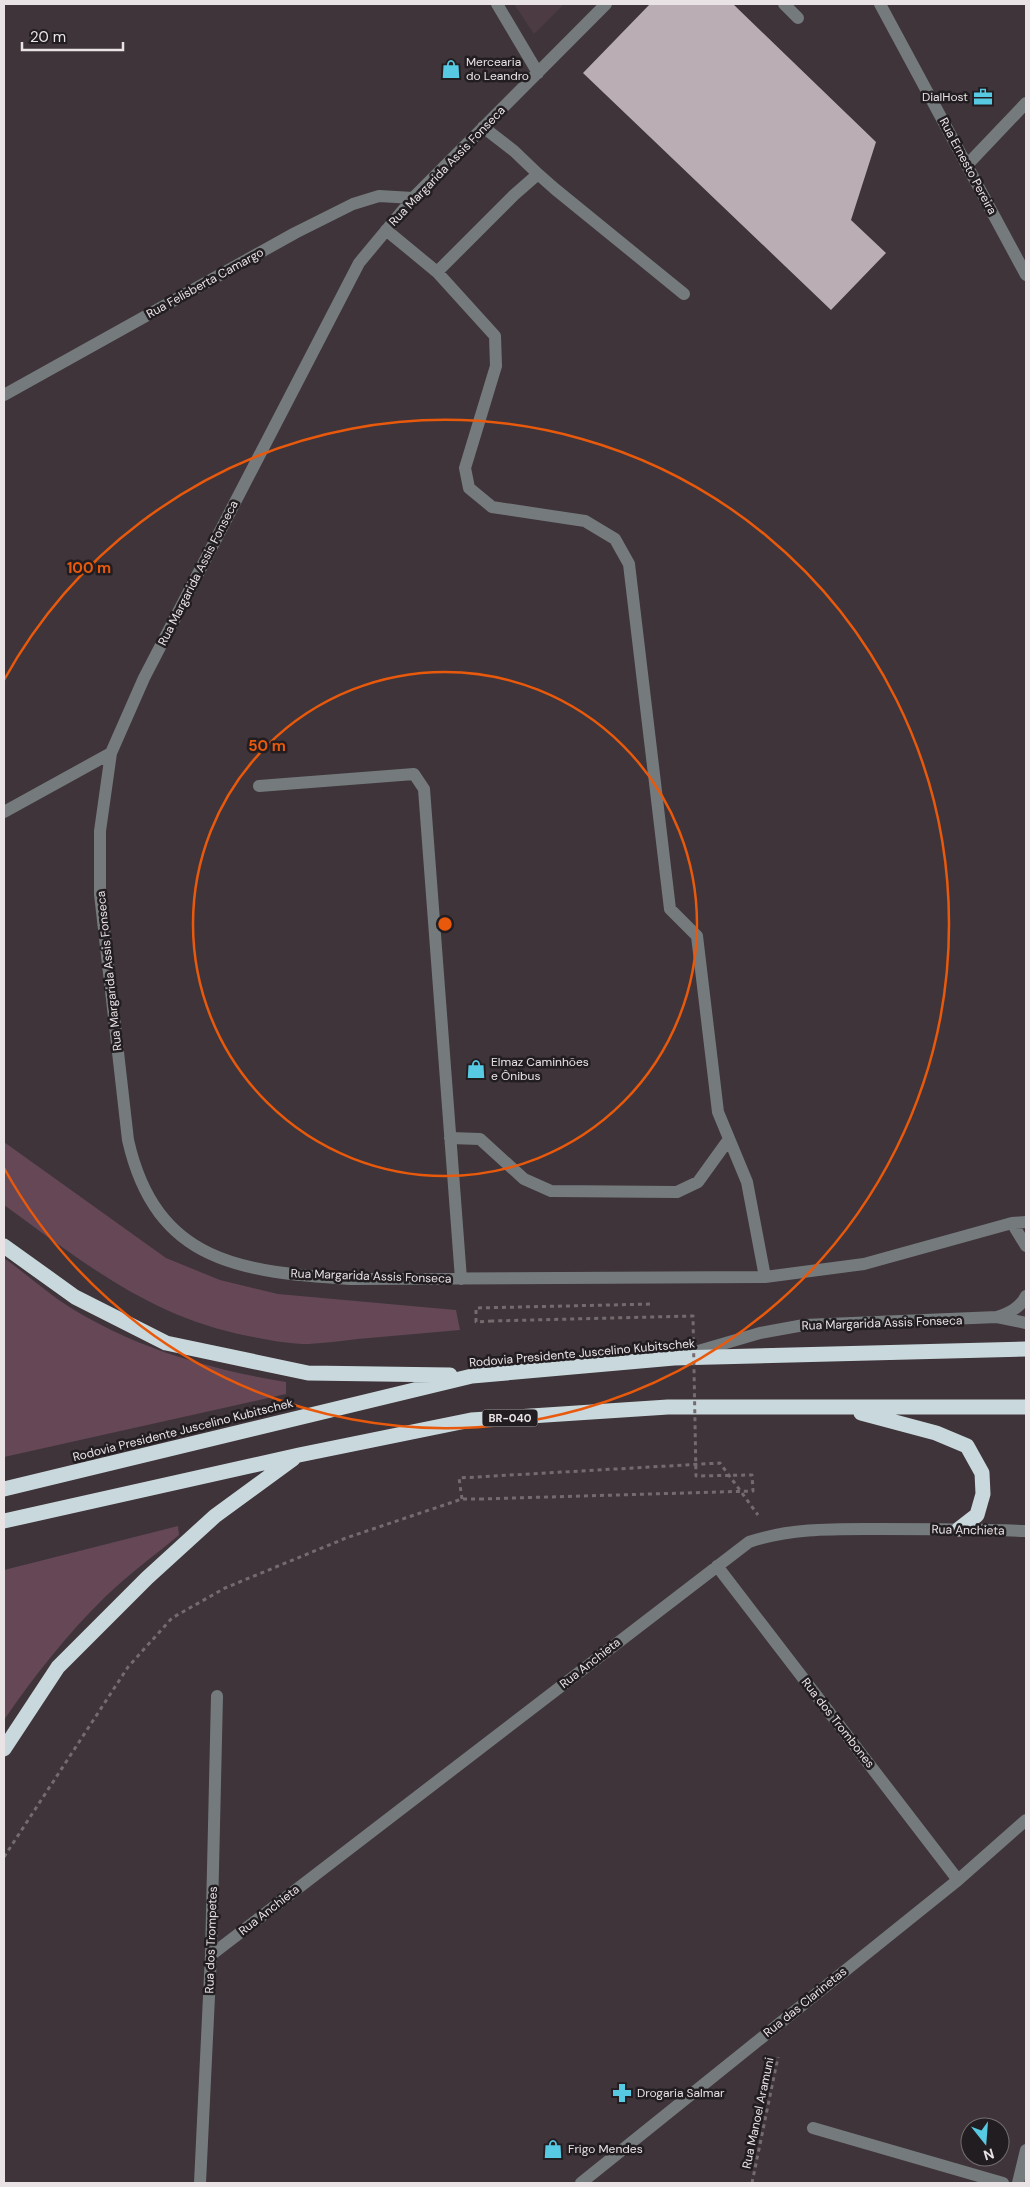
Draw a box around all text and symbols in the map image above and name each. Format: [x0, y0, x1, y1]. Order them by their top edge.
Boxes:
scale bar [22, 20, 124, 52]
text: 20 m [30, 27, 66, 47]
place label: Mercearia do Leandro [466, 54, 529, 84]
shop icon: Mercearia do Leandro [440, 58, 462, 80]
office icon: DialHost [972, 86, 994, 108]
place label: DialHost [922, 89, 968, 105]
street label: Rua Margarida Assis Fonseca [385, 103, 509, 229]
street label: Rua Ernesto Pereira [936, 115, 1000, 217]
street label: Rua Felisberta Camargo [144, 244, 266, 322]
street label: Rua Margarida Assis Fonseca [154, 498, 242, 648]
text: 100 m [67, 558, 111, 578]
text: 50 m [248, 736, 286, 756]
street label: Rua Margarida Assis Fonseca [93, 890, 125, 1052]
centre of rings [436, 915, 454, 933]
place label: Elmaz Caminhões e Ônibus [491, 1054, 589, 1084]
shop icon: Elmaz Caminhões e Ônibus [465, 1058, 487, 1080]
street label: Rua Margarida Assis Fonseca [290, 1265, 452, 1287]
street label: Rua Margarida Assis Fonseca [801, 1312, 963, 1334]
street label: Rodovia Presidente Juscelino Kubitschek [468, 1335, 696, 1371]
street label: Rodovia Presidente Juscelino Kubitschek [71, 1395, 295, 1465]
road number: BR-040 [482, 1410, 538, 1426]
street label: Rua Anchieta [931, 1521, 1005, 1539]
street label: Rua Anchieta [556, 1634, 624, 1692]
street label: Rua dos Trombones [798, 1675, 878, 1771]
street label: Rua Anchieta [235, 1881, 303, 1939]
street label: Rua dos Trompetes [201, 1886, 221, 1994]
street label: Rua das Clarinetas [760, 1963, 850, 2041]
street label: Rua Manoel Aramuni [738, 2056, 778, 2170]
pharmacy icon: Drogaria Salmar [611, 2082, 633, 2104]
place label: Drogaria Salmar [637, 2085, 725, 2101]
north arrow [960, 2117, 1010, 2167]
shop icon: Frigo Mendes [542, 2138, 564, 2160]
place label: Frigo Mendes [568, 2141, 643, 2157]
text: N [981, 2144, 996, 2165]

